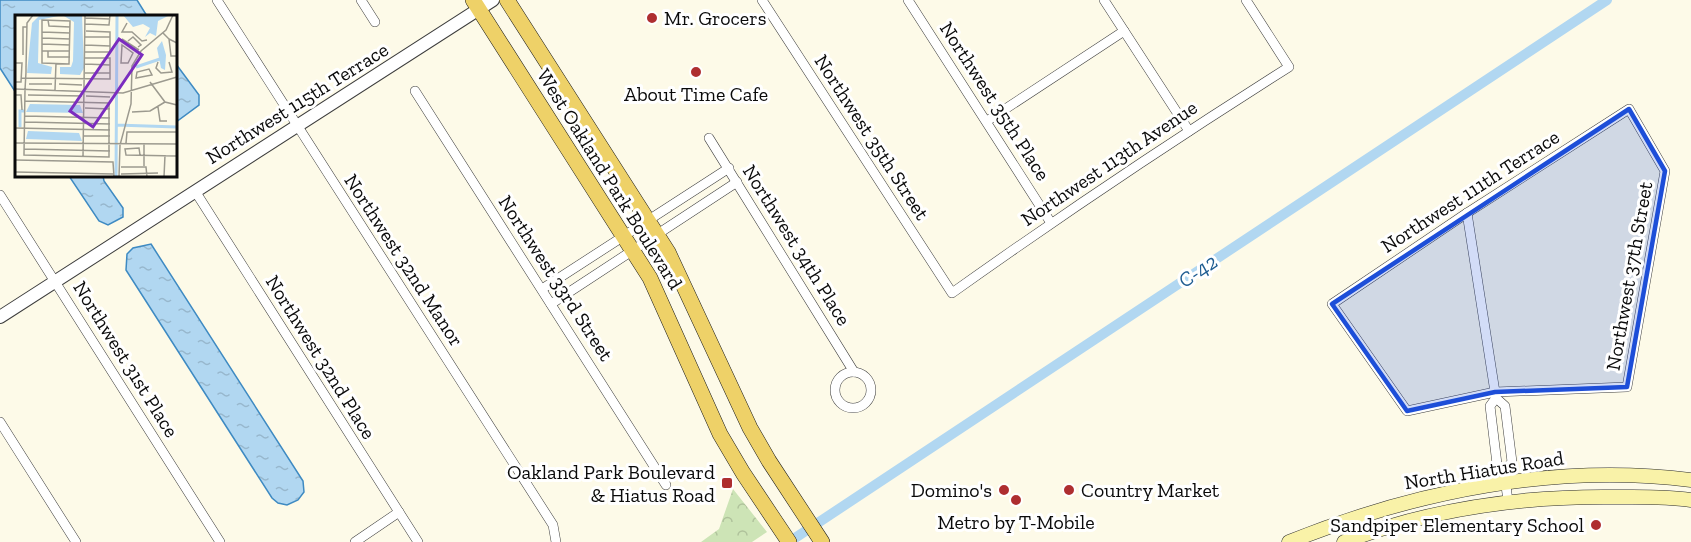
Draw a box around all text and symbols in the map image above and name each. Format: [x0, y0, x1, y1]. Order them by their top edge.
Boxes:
place label: Mr. Grocers [664, 6, 766, 30]
marker: Mr. Grocers [645, 11, 659, 25]
inset map [15, 15, 177, 177]
street label: Northwest 35th Place [935, 17, 1055, 185]
street label: Northwest 115th Terrace [201, 37, 393, 169]
street label: Northwest 35th Street [810, 50, 935, 225]
street label: West Oakland Park Boulevard [532, 64, 688, 294]
marker: About Time Cafe [689, 65, 703, 79]
place label: About Time Cafe [624, 82, 768, 106]
street label: Northwest 113th Avenue [1016, 95, 1202, 231]
street label: Northwest 111th Terrace [1376, 124, 1564, 258]
street label: Northwest 34th Place [738, 160, 856, 330]
street label: Northwest 32nd Manor [339, 169, 469, 351]
street label: Northwest 37th Street [1601, 179, 1658, 372]
street label: Northwest 33rd Street [493, 191, 619, 366]
water label: C-42 [1173, 248, 1222, 293]
street label: Northwest 32nd Place [261, 271, 381, 443]
street label: Northwest 31st Place [68, 276, 184, 442]
street label: North Hiatus Road [1402, 446, 1566, 494]
place label: Oakland Park Boulevard & Hiatus Road [507, 460, 715, 507]
marker: Oakland Park Boulevard & Hiatus Road [720, 476, 734, 490]
place label: Domino's [911, 478, 992, 502]
place label: Country Market [1081, 478, 1220, 502]
marker: Domino's [997, 483, 1011, 497]
marker: Country Market [1062, 483, 1076, 497]
marker: Metro by T-Mobile [1009, 493, 1023, 507]
place label: Metro by T-Mobile [937, 510, 1095, 534]
place label: Sandpiper Elementary School [1330, 513, 1584, 537]
marker: Sandpiper Elementary School [1589, 518, 1603, 532]

